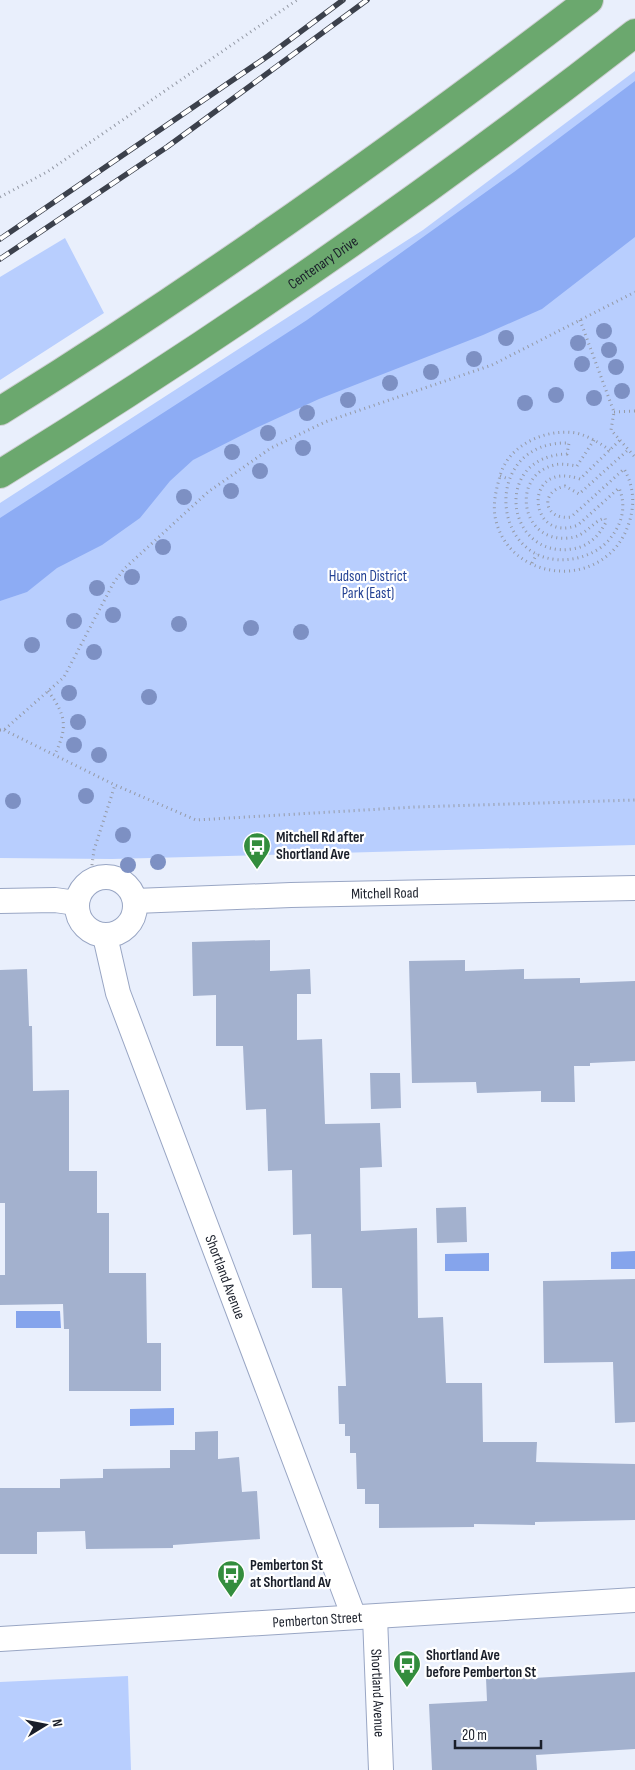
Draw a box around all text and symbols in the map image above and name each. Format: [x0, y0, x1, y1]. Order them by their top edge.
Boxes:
street label: Centenary Drive [284, 232, 362, 293]
park label: Hudson District Park (East) [329, 567, 408, 603]
place label: Mitchell Rd after Shortland Ave [276, 828, 365, 864]
bus stop icon: Mitchell Rd after Shortland Ave [242, 831, 272, 870]
street label: Mitchell Road [351, 883, 419, 903]
street label: Shortland Avenue [201, 1232, 250, 1322]
place label: Pemberton St at Shortland Av [250, 1556, 332, 1592]
bus stop icon: Pemberton St at Shortland Av [216, 1559, 246, 1598]
street label: Pemberton Street [272, 1607, 363, 1632]
place label: Shortland Ave before Pemberton St [426, 1646, 536, 1682]
street label: Shortland Avenue [367, 1648, 389, 1738]
bus stop icon: Shortland Ave before Pemberton St [392, 1649, 422, 1688]
north arrow [20, 1700, 70, 1750]
text: N [48, 1718, 66, 1728]
scale bar [455, 1718, 541, 1750]
text: 20 m [462, 1726, 487, 1745]

